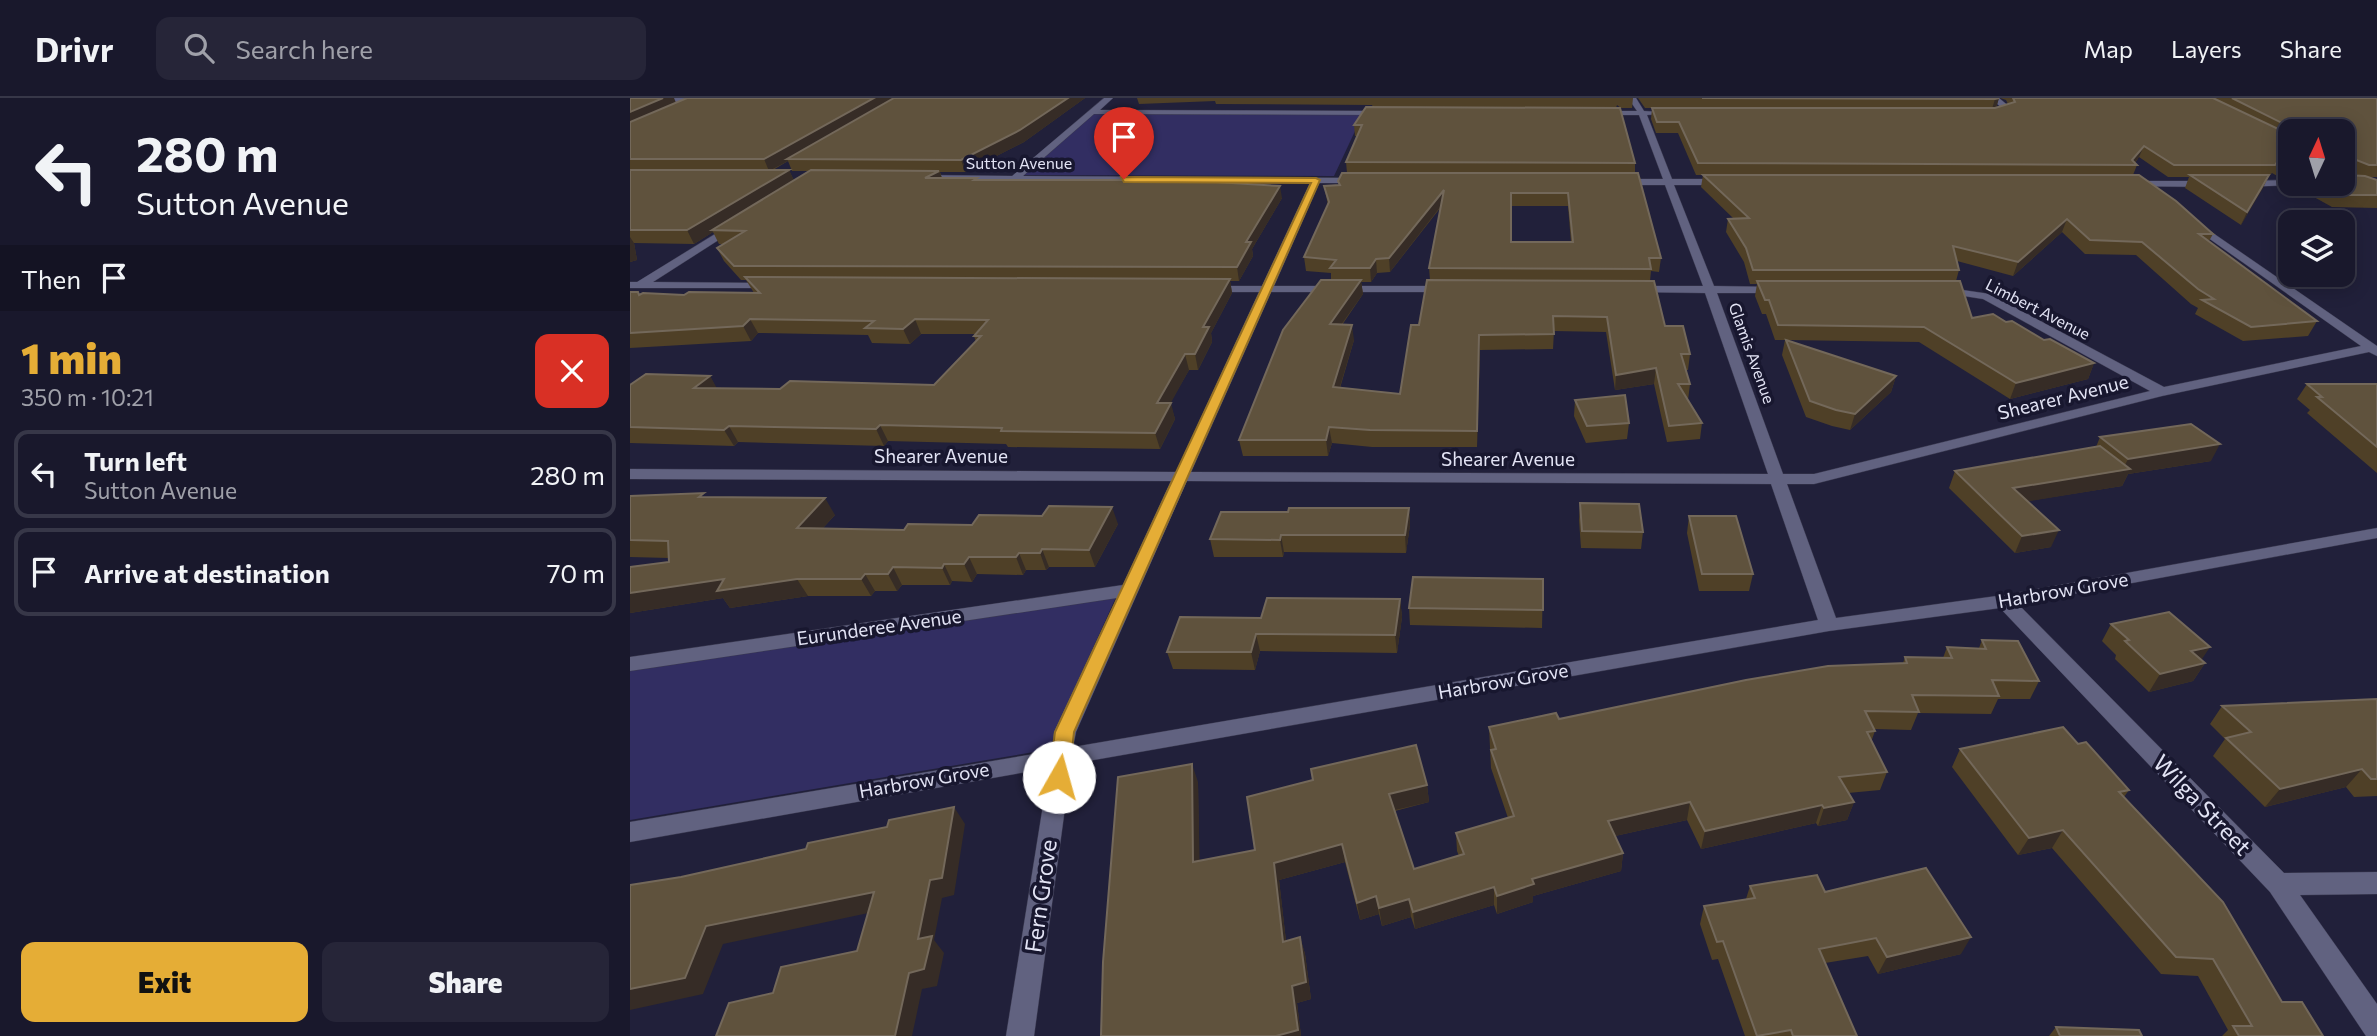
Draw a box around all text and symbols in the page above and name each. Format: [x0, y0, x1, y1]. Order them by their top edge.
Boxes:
search box [156, 17, 646, 80]
text: Drivr [35, 28, 114, 69]
icon: search [180, 29, 218, 67]
text: Search here [236, 33, 373, 64]
text: Map [2084, 34, 2133, 63]
text: Layers [2171, 34, 2242, 63]
text: Share [2280, 34, 2342, 63]
pin [1094, 107, 1154, 179]
icon: arrive [1105, 118, 1143, 156]
north arrow [2278, 119, 2356, 196]
map controls [2278, 119, 2355, 287]
text: 280 m [136, 122, 279, 182]
icon: left [21, 126, 112, 217]
street label: Sutton Avenue [966, 153, 1072, 172]
text: Sutton Avenue [136, 182, 349, 222]
button: layers [2278, 210, 2355, 287]
icon: arrive [95, 259, 133, 297]
text: Then [21, 263, 81, 294]
street label: Limbert Avenue [1983, 274, 2094, 343]
street label: Glamis Avenue [1725, 300, 1780, 406]
text: 1 min [21, 331, 122, 383]
button: close [535, 334, 609, 408]
street label: Shearer Avenue [1995, 369, 2131, 424]
text: 350 m · 10:21 [21, 383, 154, 411]
street label: Shearer Avenue [874, 444, 1008, 467]
text: Turn left [84, 445, 187, 476]
street label: Shearer Avenue [1441, 447, 1575, 470]
icon: left [25, 455, 63, 493]
text: 280 m [530, 459, 605, 490]
text: Sutton Avenue [84, 476, 237, 504]
icon: arrive [25, 553, 63, 591]
text: Arrive at destination [84, 557, 330, 588]
text: 70 m [547, 557, 605, 588]
street label: Harbrow Grove [1996, 567, 2130, 612]
street label: Eurunderee Avenue [795, 604, 963, 649]
street label: Harbrow Grove [1436, 658, 1570, 703]
position arrow [1022, 740, 1096, 814]
street label: Wilga Street [2148, 748, 2258, 860]
street label: Harbrow Grove [857, 757, 991, 802]
street label: Fern Grove [1018, 837, 1062, 954]
button: Exit [21, 942, 308, 1022]
button: Share [322, 942, 609, 1022]

